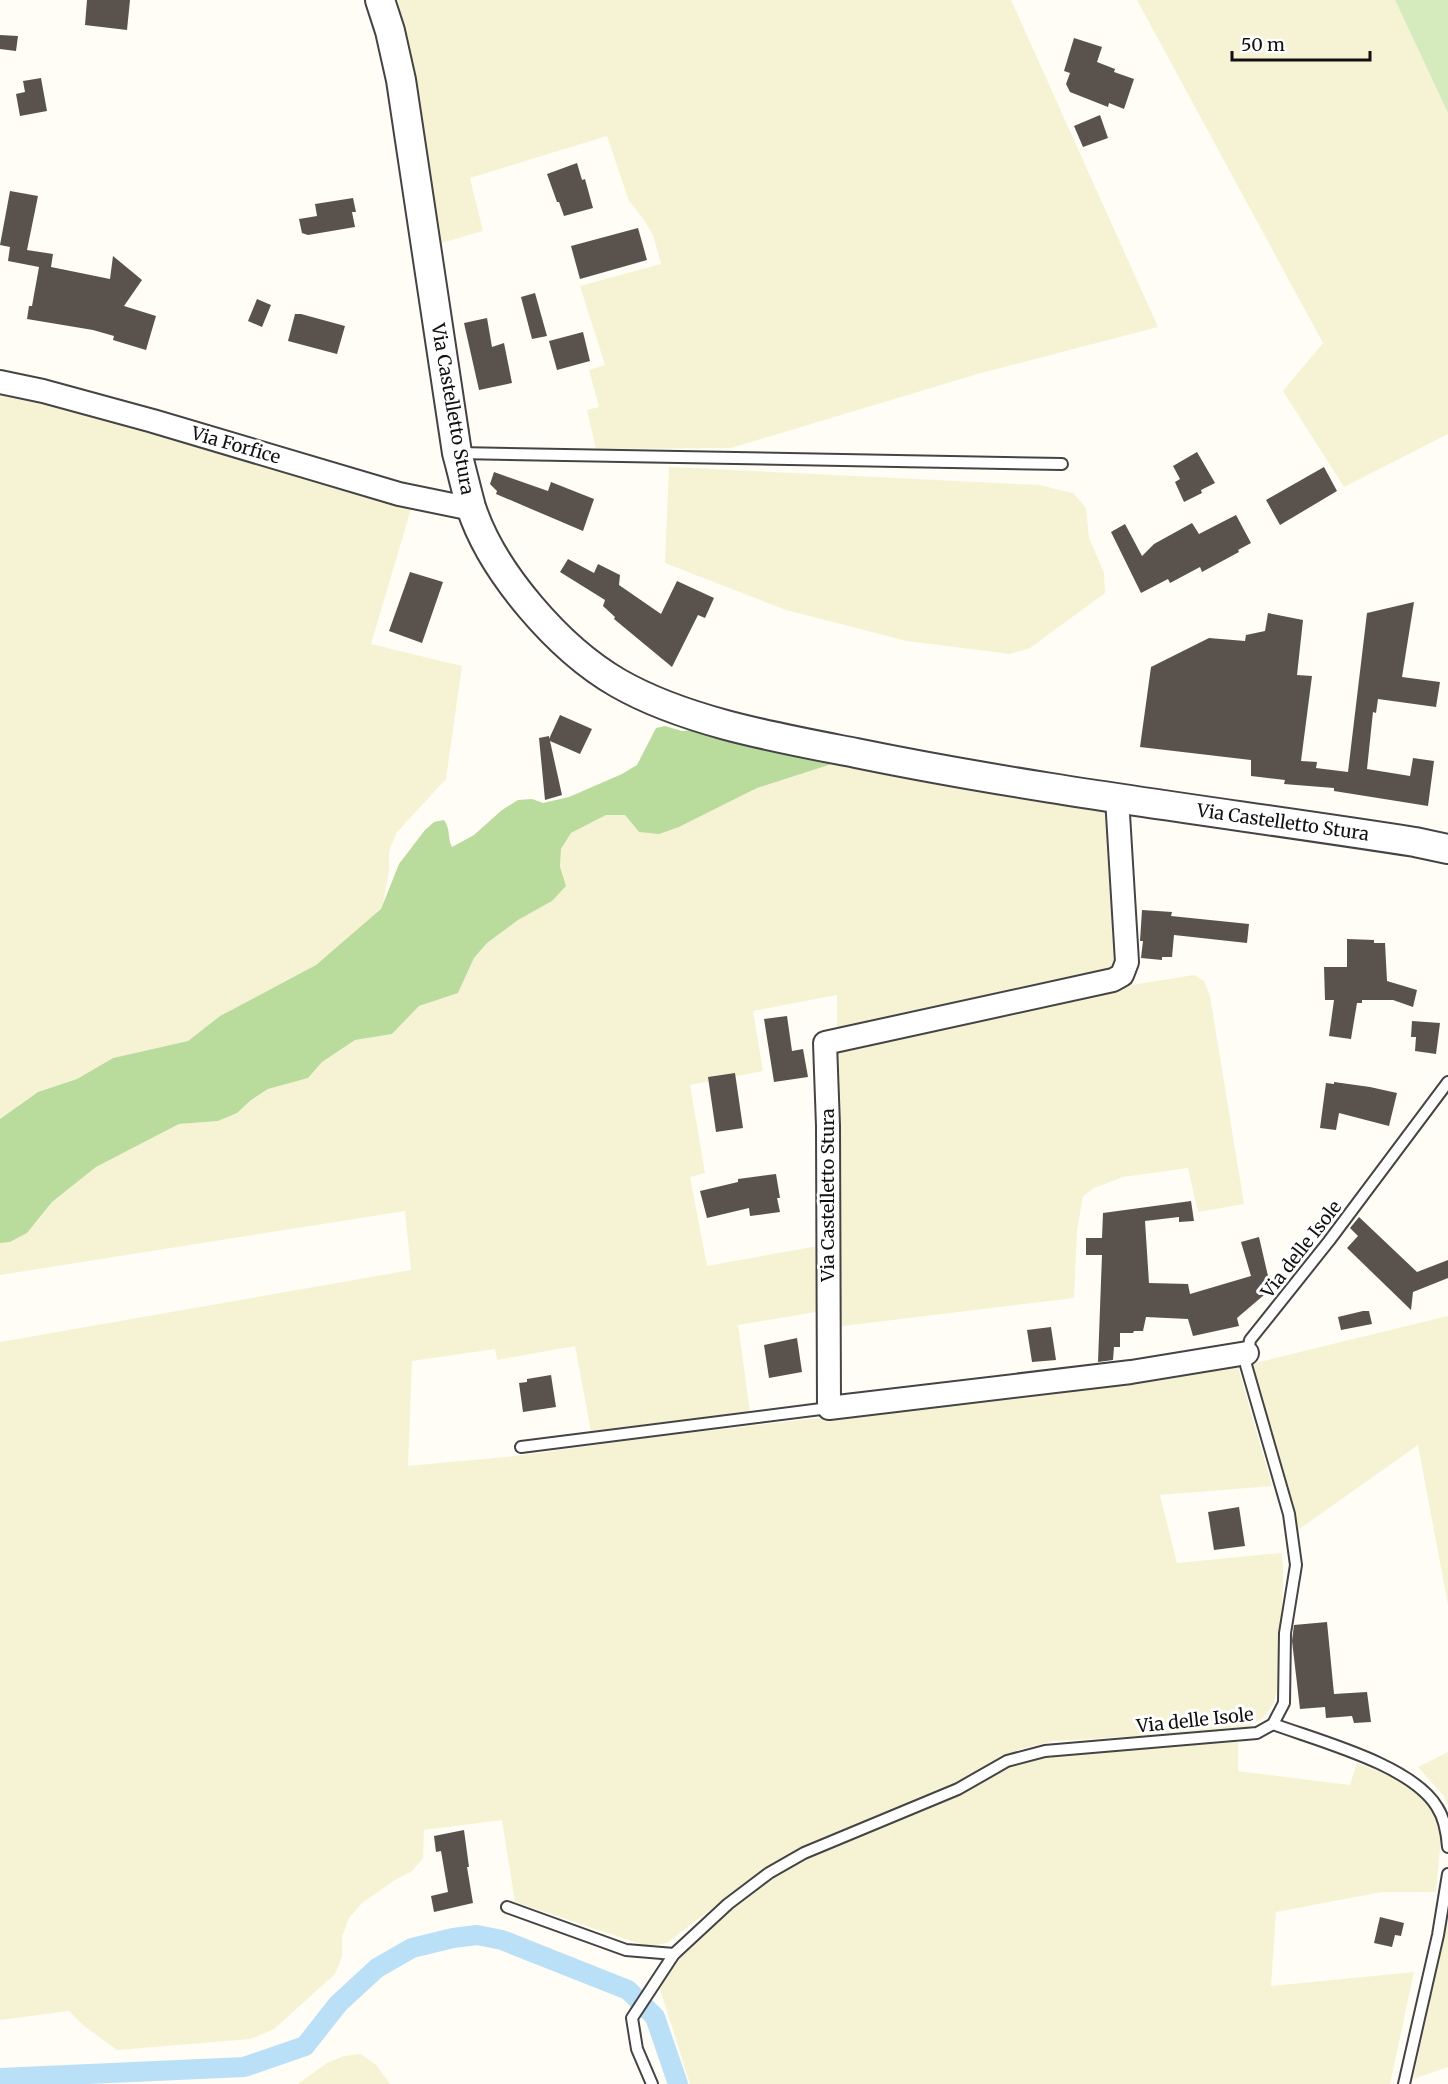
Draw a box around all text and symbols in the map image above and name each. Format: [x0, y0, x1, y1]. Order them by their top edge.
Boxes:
scale bar [1232, 24, 1370, 62]
text: 50 m [1241, 33, 1285, 56]
street label: Via Castelletto Stura [426, 321, 479, 497]
street label: Via Forfice [188, 421, 283, 469]
street label: Via Castelletto Stura [1195, 798, 1371, 846]
street label: Via Castelletto Stura [816, 1108, 839, 1283]
street label: Via delle Isole [1255, 1196, 1346, 1303]
street label: Via delle Isole [1134, 1702, 1255, 1738]

